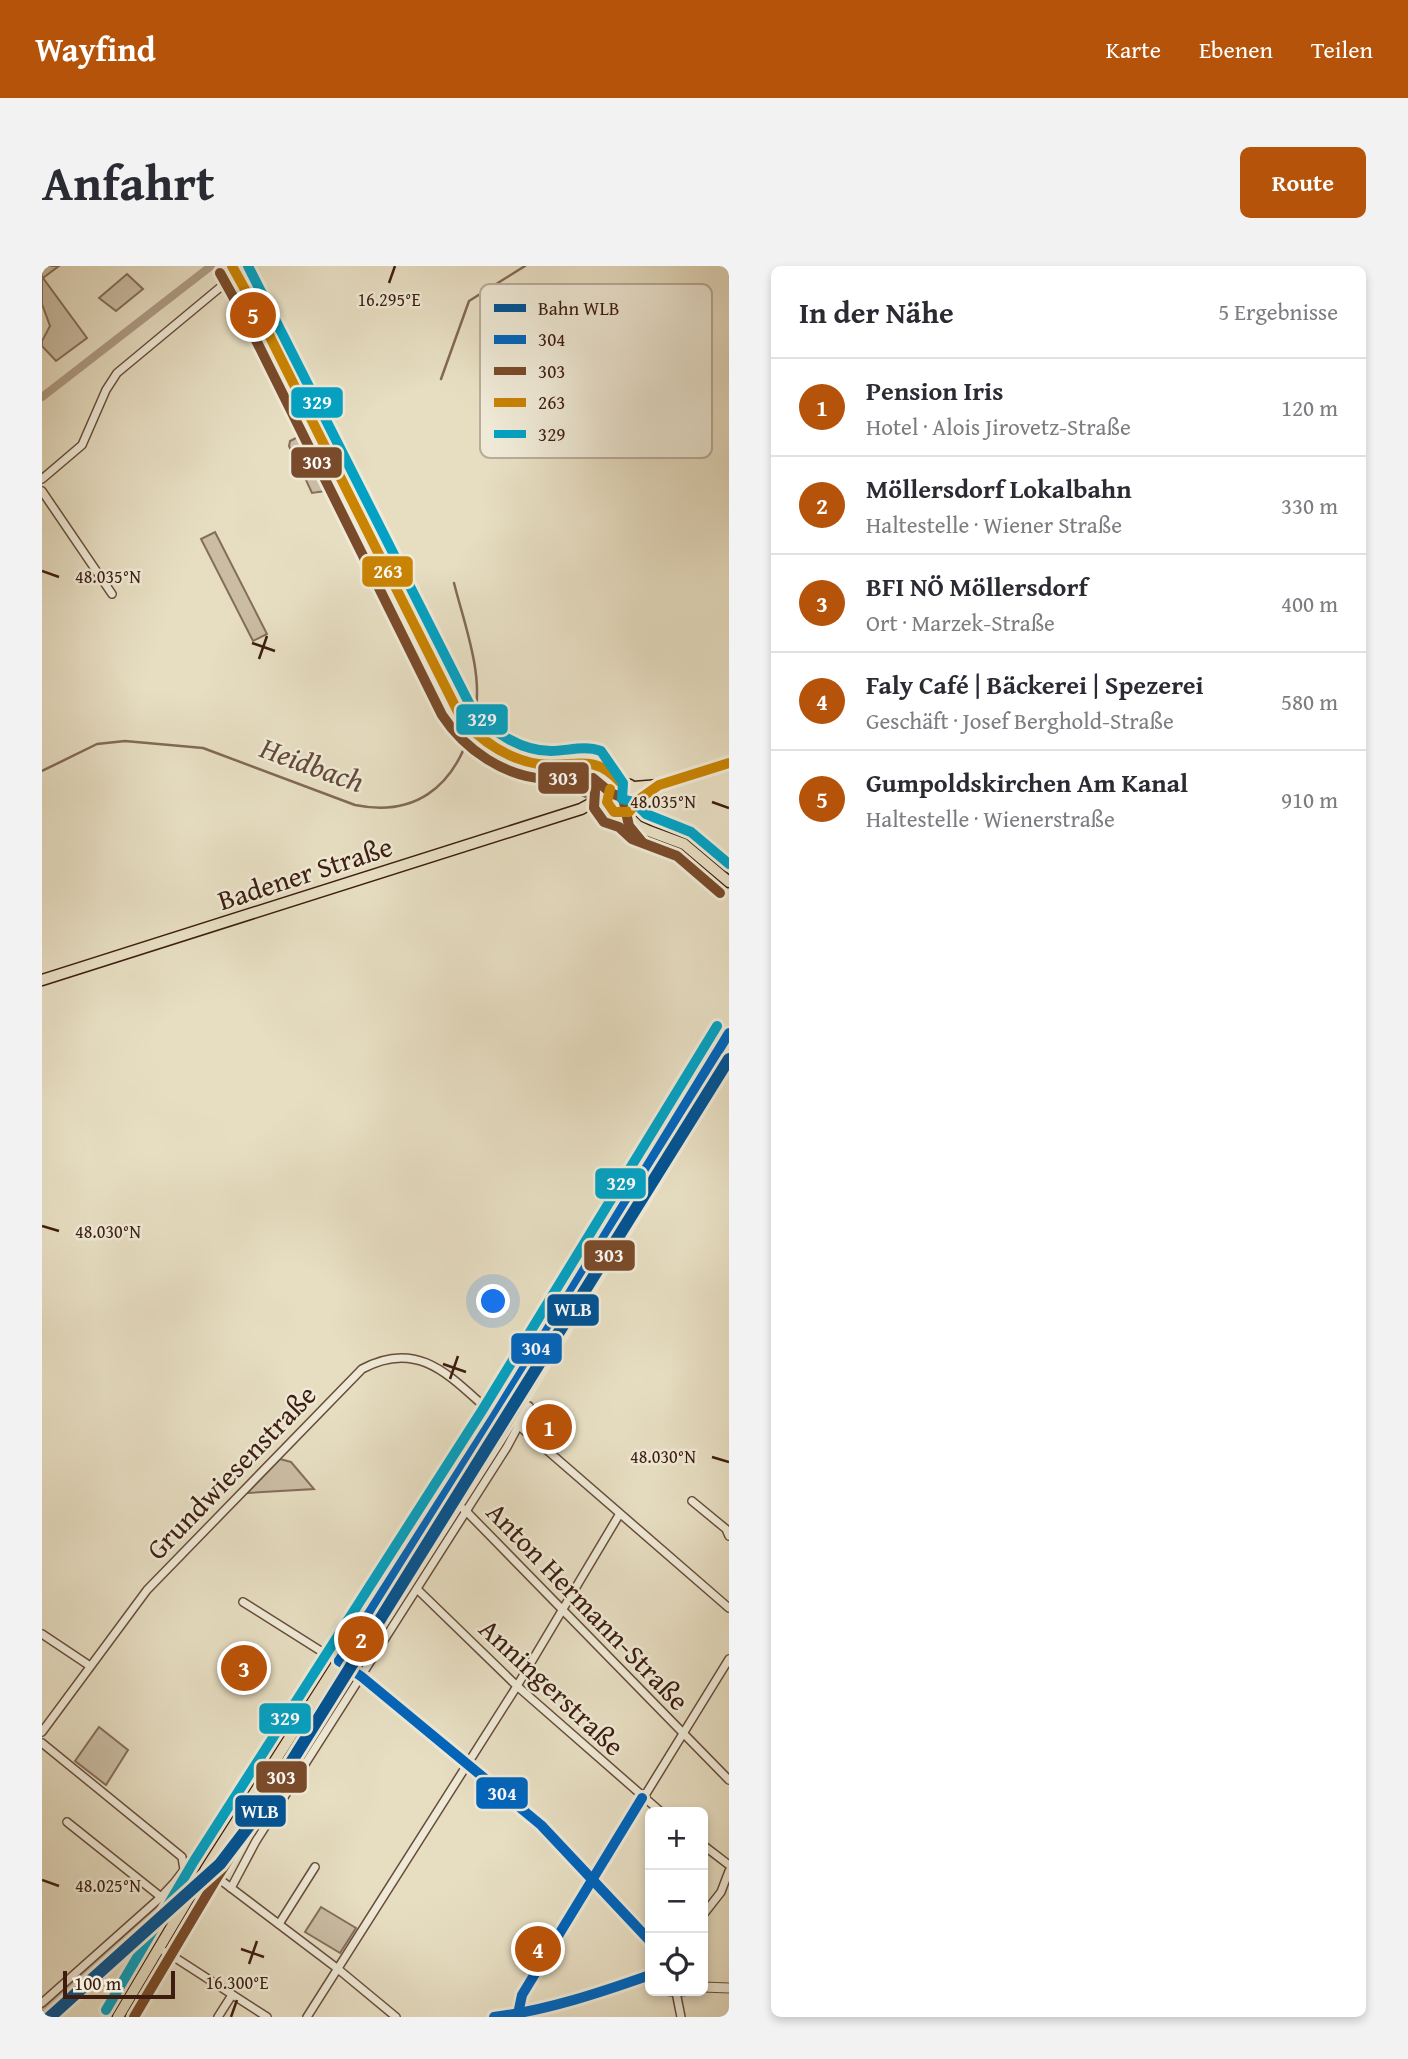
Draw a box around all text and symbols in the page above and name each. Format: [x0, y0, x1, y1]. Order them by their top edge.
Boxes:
text: Wayfind [35, 25, 156, 73]
text: Karte [1106, 32, 1161, 67]
text: Ebenen [1199, 32, 1273, 67]
text: Teilen [1311, 32, 1373, 67]
text: Anfahrt [42, 146, 215, 218]
button: Route [1240, 147, 1366, 218]
legend [480, 284, 712, 458]
text: 16.295°E [357, 286, 421, 313]
pin: 5 [230, 289, 276, 341]
text: In der Nähe [799, 290, 954, 334]
text: Bahn WLB [538, 294, 619, 322]
text: 5 Ergebnisse [1218, 295, 1338, 328]
text: 304 [538, 325, 565, 353]
text: 303 [538, 357, 565, 385]
text: Pension Iris [866, 371, 1003, 410]
line badge: 329 [290, 386, 344, 419]
text: 329 [302, 388, 332, 416]
text: 263 [538, 388, 565, 416]
text: 1 [816, 391, 828, 424]
text: 120 m [1281, 391, 1338, 424]
text: Hotel · Alois Jirovetz-Straße [866, 410, 1131, 443]
text: 329 [538, 420, 565, 448]
line badge: 303 [290, 446, 343, 479]
text: 303 [302, 448, 332, 476]
text: Möllersdorf Lokalbahn [866, 469, 1132, 508]
text: 2 [816, 489, 828, 522]
text: 330 m [1281, 489, 1338, 522]
text: Haltestelle · Wiener Straße [866, 508, 1122, 541]
line badge: 263 [361, 555, 414, 588]
text: 263 [373, 557, 403, 585]
text: 48.035°N [75, 563, 141, 590]
text: BFI NÖ Möllersdorf [866, 567, 1087, 606]
text: 3 [816, 587, 828, 620]
text: 400 m [1281, 587, 1338, 620]
text: Ort · Marzek-Straße [866, 606, 1055, 639]
text: Faly Café | Bäckerei | Spezerei [866, 665, 1204, 704]
text: 4 [816, 685, 828, 718]
text: 580 m [1281, 685, 1338, 718]
line badge: 329 [455, 703, 509, 736]
text: Geschäft · Josef Berghold-Straße [866, 704, 1174, 737]
text: 329 [467, 705, 497, 733]
water label: Heidbach [253, 725, 370, 803]
line badge: 303 [537, 761, 590, 795]
text: Gumpoldskirchen Am Kanal [866, 763, 1188, 802]
text: 303 [548, 764, 578, 792]
text: 5 [816, 783, 828, 816]
text: 910 m [1281, 783, 1338, 816]
text: 48.035°N [630, 788, 696, 815]
text: Haltestelle · Wienerstraße [866, 802, 1115, 835]
street label: Badener Straße [212, 825, 397, 920]
line badge: 329 [594, 1167, 647, 1200]
text: 329 [606, 1169, 636, 1197]
text: 48.030°N [75, 1218, 141, 1245]
line badge: 303 [583, 1239, 636, 1272]
text: 303 [594, 1241, 624, 1269]
your location [476, 1284, 510, 1318]
line badge: WLB [546, 1293, 600, 1327]
text: WLB [554, 1295, 592, 1323]
line badge: 304 [510, 1332, 563, 1365]
text: 304 [521, 1334, 551, 1362]
street label: Grundwiesenstraße [136, 1375, 325, 1569]
pin: 1 [526, 1401, 572, 1453]
text: 48.030°N [630, 1443, 696, 1470]
street label: Anton Hermann-Straße [477, 1492, 699, 1719]
street label: Anningerstraße [470, 1608, 634, 1765]
pin: 2 [338, 1613, 384, 1665]
pin: 3 [221, 1642, 267, 1694]
line badge: 329 [258, 1702, 312, 1735]
text: 329 [270, 1704, 300, 1732]
line badge: 303 [255, 1760, 308, 1794]
text: 303 [266, 1763, 296, 1791]
line badge: 304 [475, 1776, 529, 1810]
text: 304 [487, 1779, 517, 1807]
line badge: WLB [234, 1794, 287, 1828]
text: WLB [241, 1797, 279, 1825]
map controls [645, 1807, 708, 1996]
button: + [645, 1807, 708, 1870]
button: − [645, 1870, 708, 1933]
text: 48.025°N [75, 1872, 141, 1899]
pin: 4 [515, 1923, 561, 1975]
button: locate [645, 1933, 708, 1996]
scale bar [63, 1968, 175, 2000]
text: 100 m [74, 1969, 121, 1997]
text: 16.300°E [205, 1969, 269, 1996]

